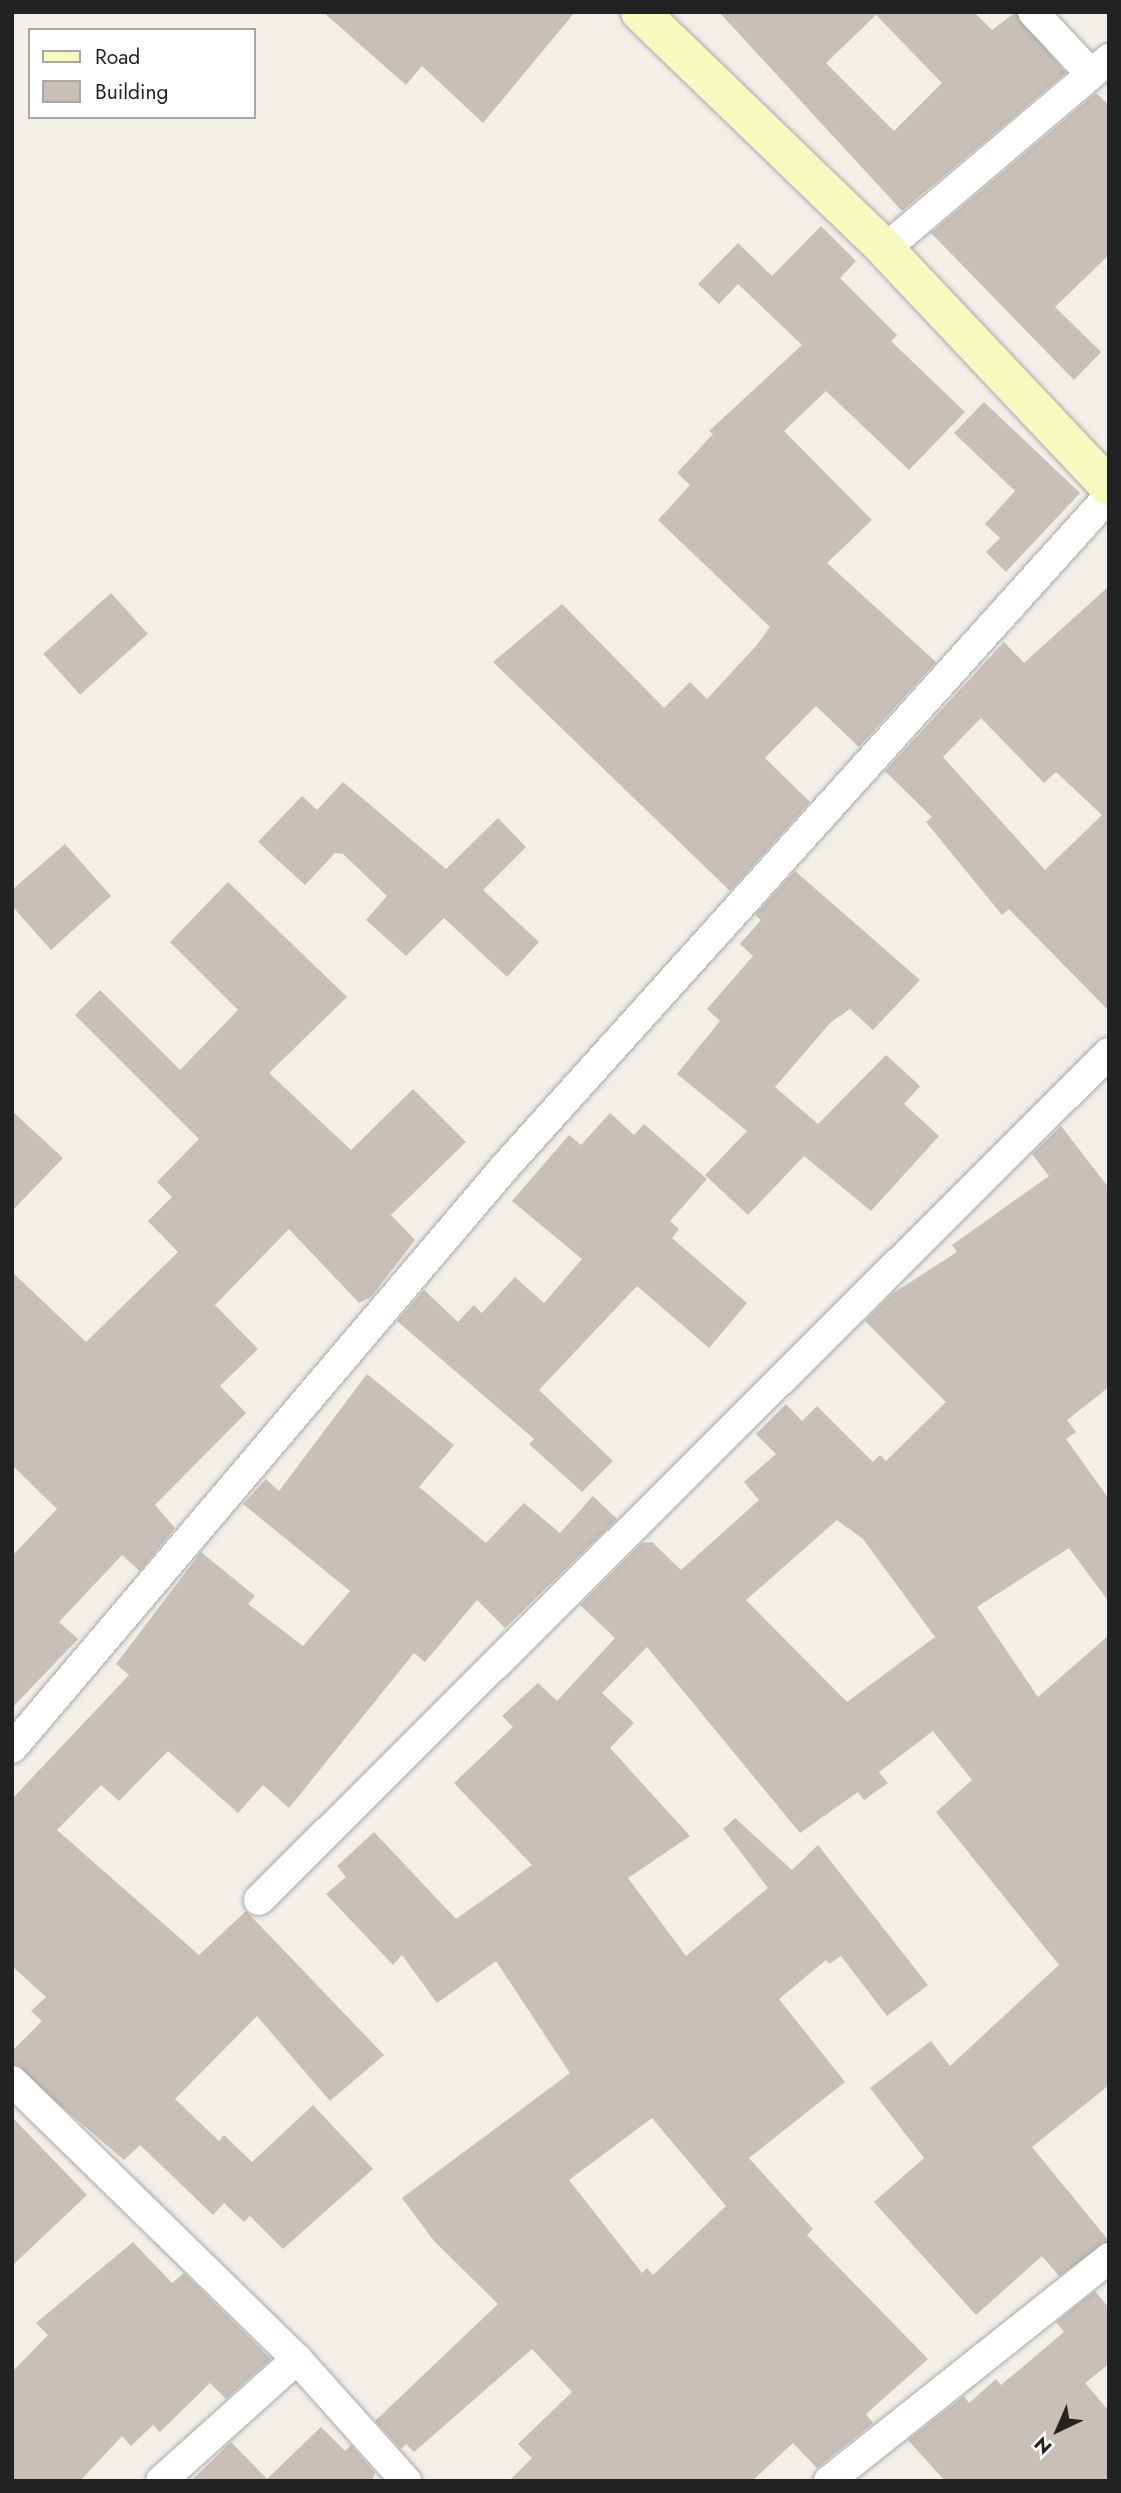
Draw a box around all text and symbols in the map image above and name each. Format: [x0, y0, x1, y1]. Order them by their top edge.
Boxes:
legend [28, 28, 256, 119]
text: Road [95, 42, 140, 72]
text: Building [95, 77, 168, 107]
north arrow [1023, 2395, 1093, 2465]
text: N [1028, 2431, 1058, 2460]

